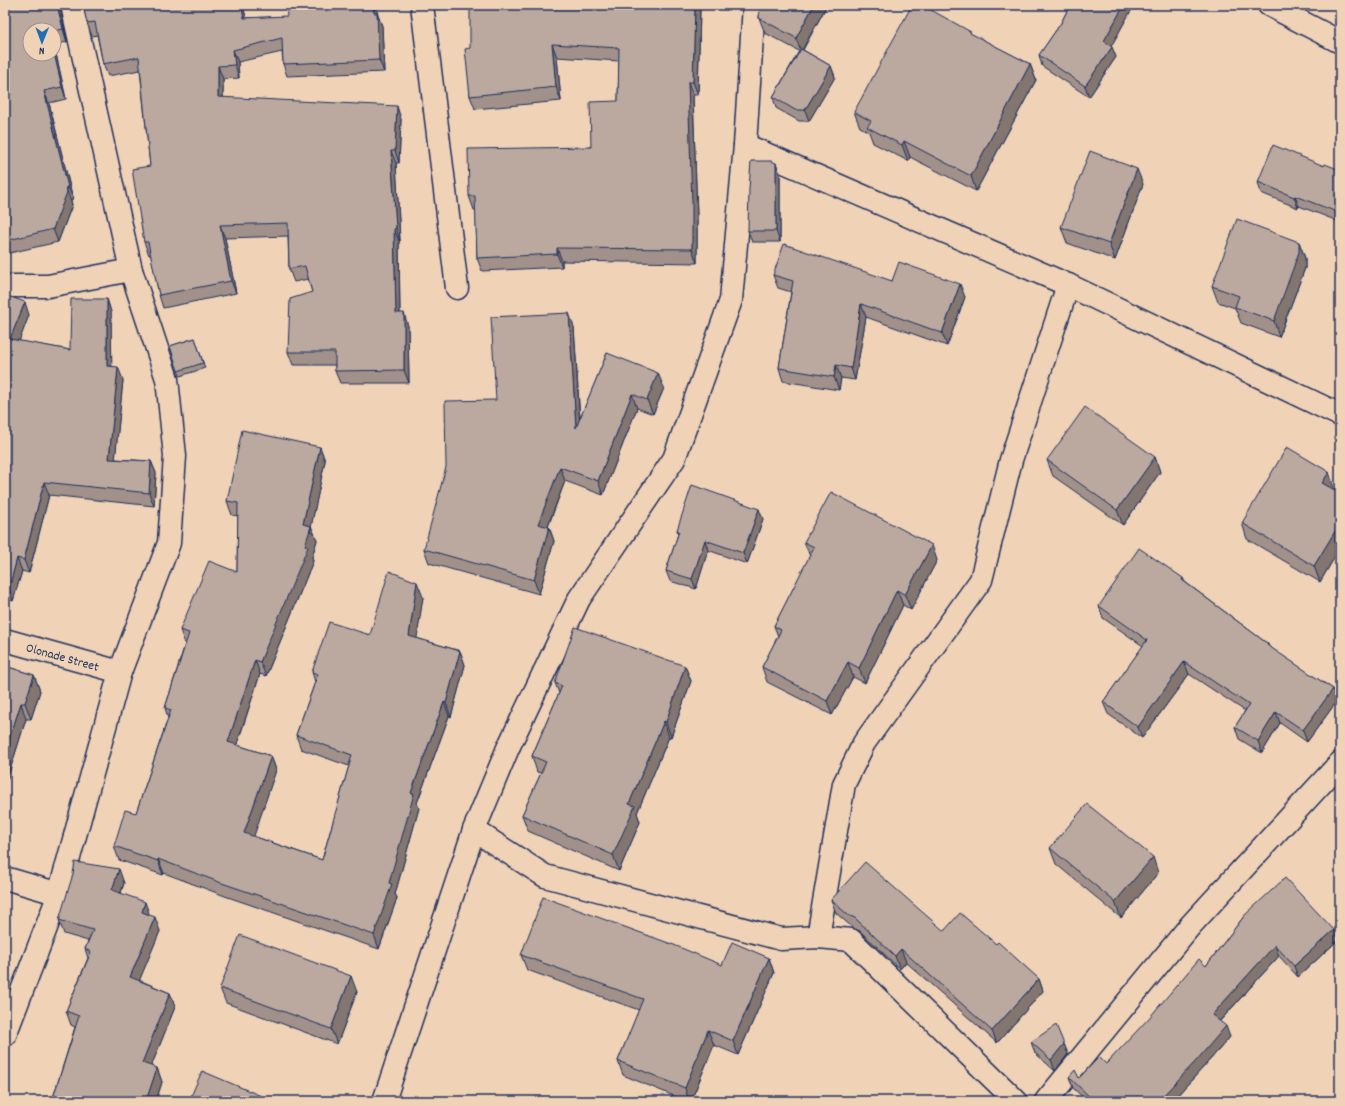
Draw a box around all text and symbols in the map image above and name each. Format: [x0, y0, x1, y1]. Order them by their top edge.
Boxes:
north arrow [22, 22, 62, 62]
text: N [38, 42, 45, 58]
street label: Olonade Street [23, 639, 101, 678]

